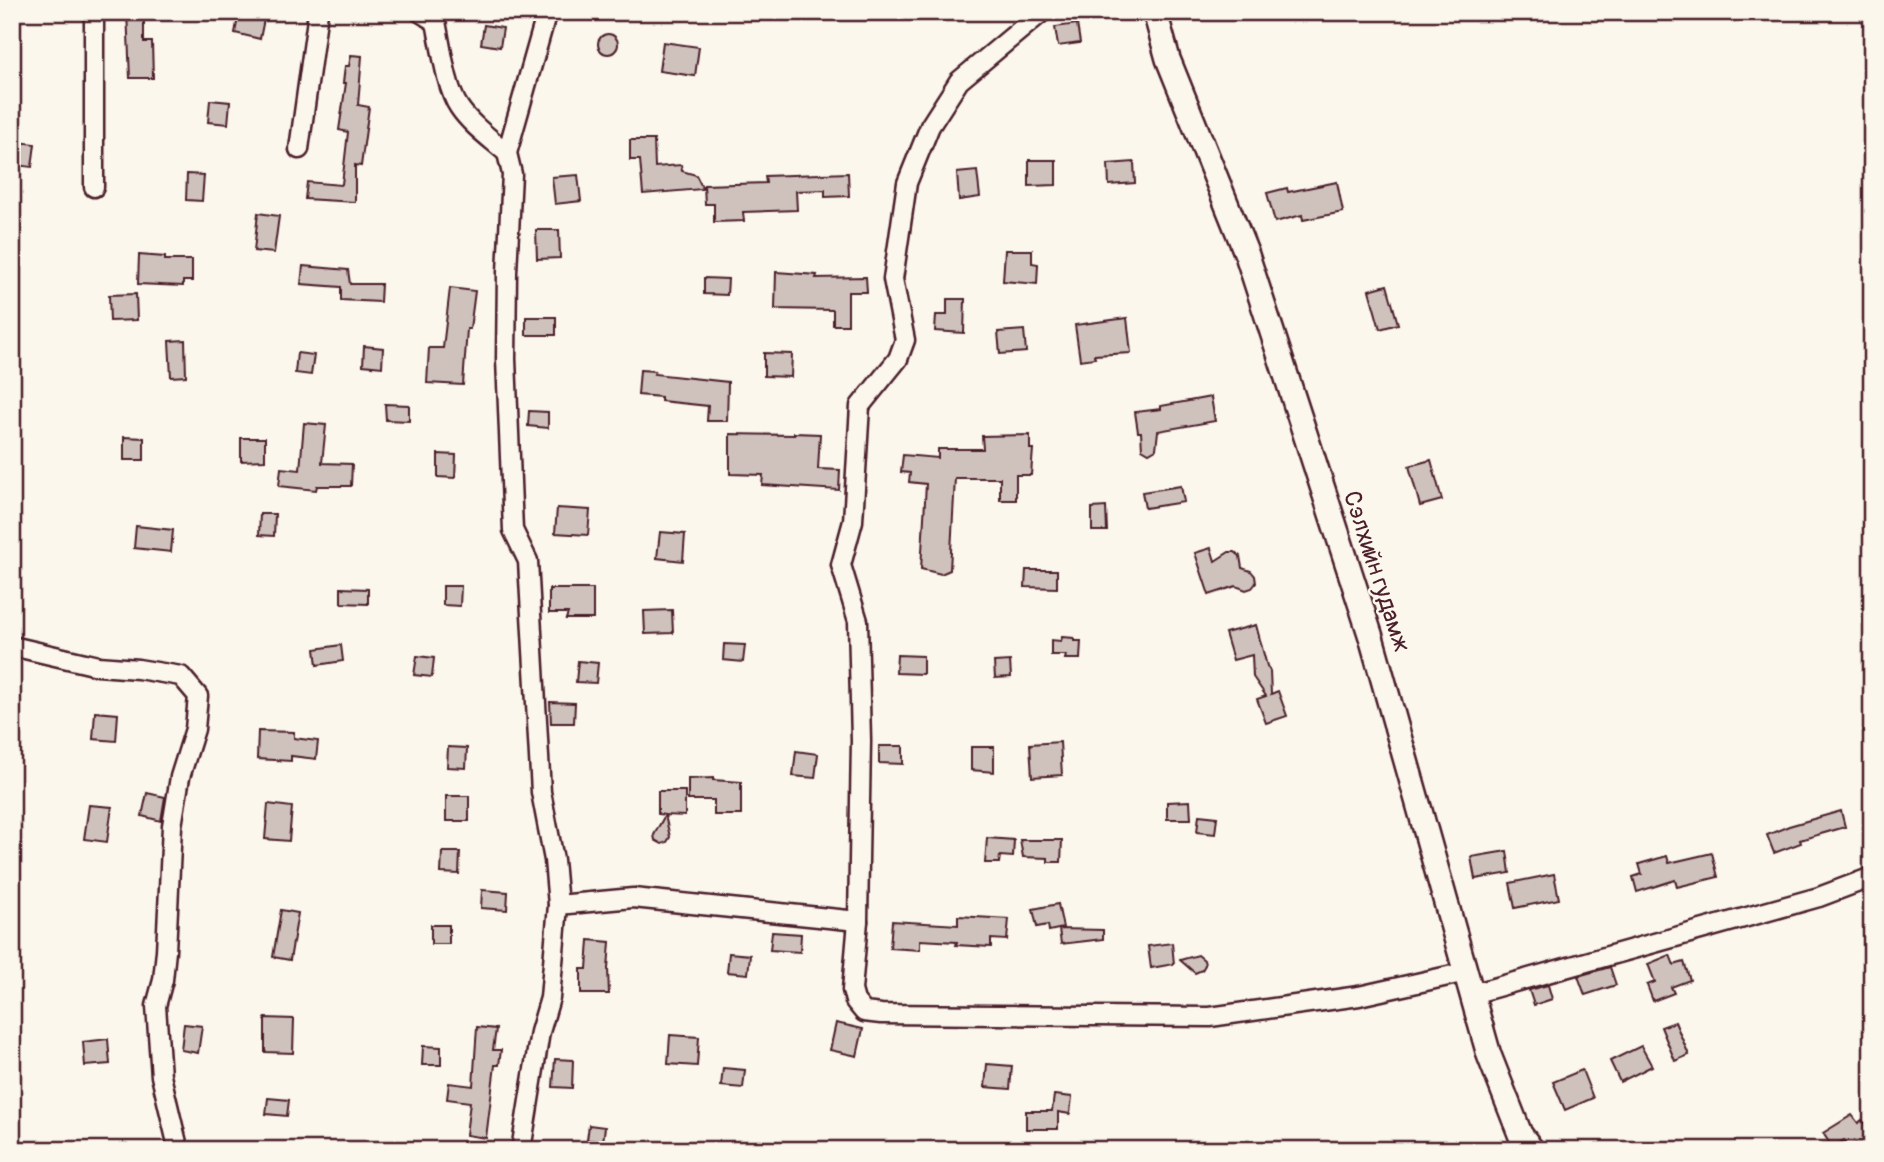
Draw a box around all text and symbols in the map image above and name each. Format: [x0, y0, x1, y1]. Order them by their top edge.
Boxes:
street label: Сэлхийн гудамж [1337, 487, 1416, 656]

